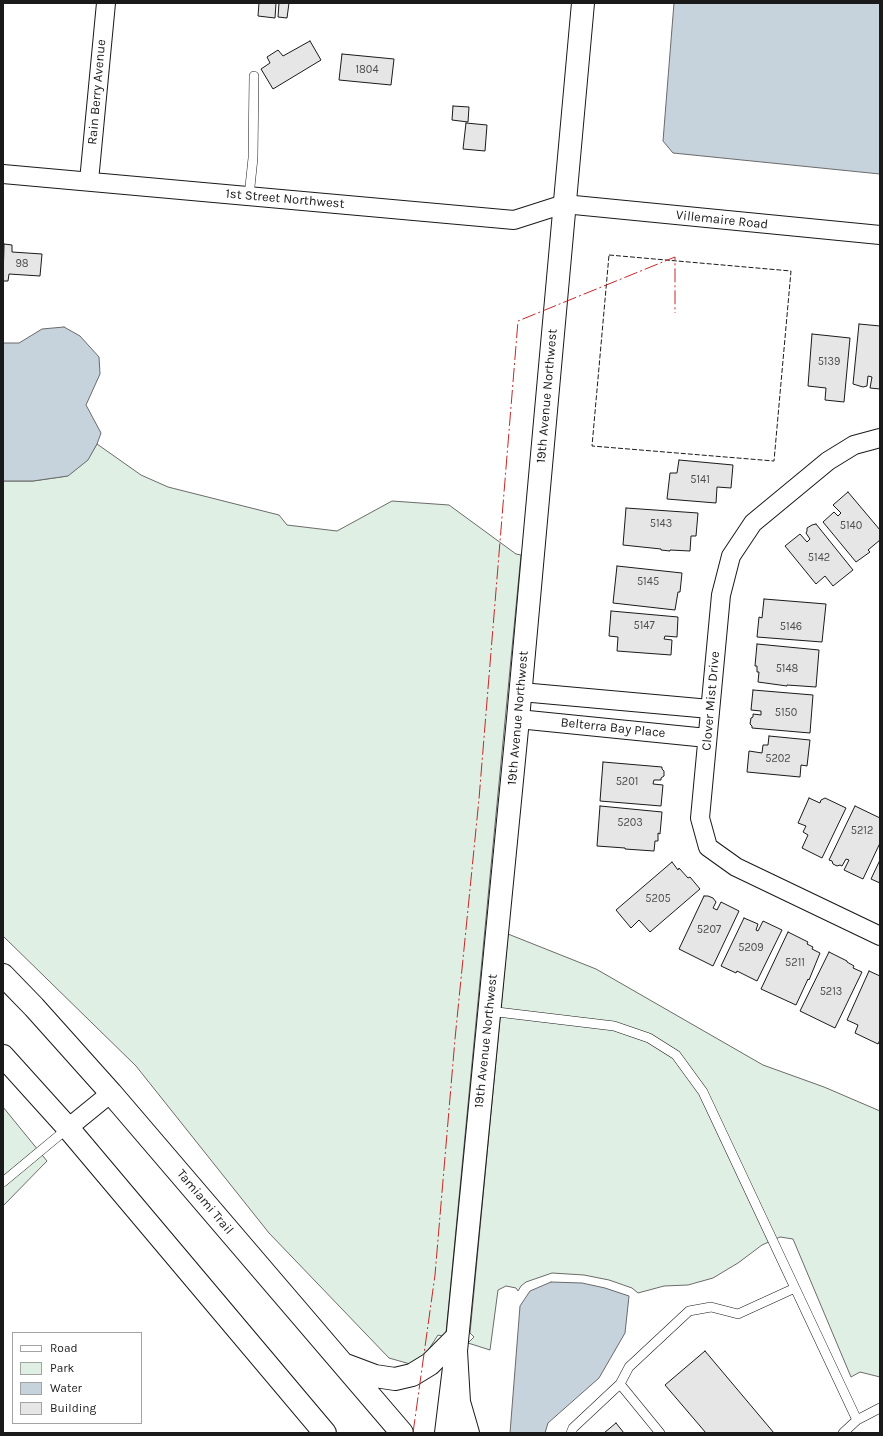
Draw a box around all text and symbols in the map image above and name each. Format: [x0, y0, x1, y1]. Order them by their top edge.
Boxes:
street label: Rain Berry Avenue [85, 39, 109, 145]
house number: 1804 [355, 63, 379, 77]
street label: 1st Street Northwest [225, 186, 345, 212]
street label: Villemaire Road [675, 207, 769, 233]
house number: 98 [15, 257, 29, 271]
street label: 19th Avenue Northwest [533, 328, 561, 464]
house number: 5139 [818, 355, 840, 369]
house number: 5141 [690, 473, 710, 487]
house number: 5143 [650, 517, 672, 531]
house number: 5140 [840, 519, 862, 533]
house number: 5142 [808, 551, 830, 565]
house number: 5145 [637, 575, 659, 589]
house number: 5147 [633, 619, 655, 633]
house number: 5146 [780, 620, 802, 634]
street label: 19th Avenue Northwest [504, 650, 532, 786]
street label: Clover Mist Drive [699, 651, 723, 751]
house number: 5148 [776, 662, 798, 676]
house number: 5150 [775, 706, 797, 720]
street label: Belterra Bay Place [560, 715, 666, 741]
house number: 5202 [765, 752, 791, 766]
house number: 5201 [616, 775, 638, 789]
house number: 5203 [617, 816, 643, 830]
house number: 5212 [851, 824, 873, 838]
house number: 5205 [645, 892, 671, 906]
house number: 5207 [697, 923, 721, 937]
house number: 5209 [738, 941, 764, 955]
house number: 5211 [785, 956, 805, 970]
street label: 19th Avenue Northwest [471, 973, 501, 1109]
house number: 5213 [820, 985, 842, 999]
street label: Tamiami Trail [173, 1166, 237, 1238]
legend [12, 1332, 142, 1424]
text: Road [50, 1341, 78, 1355]
text: Park [50, 1361, 74, 1375]
text: Water [50, 1381, 82, 1395]
text: Building [50, 1401, 96, 1415]

